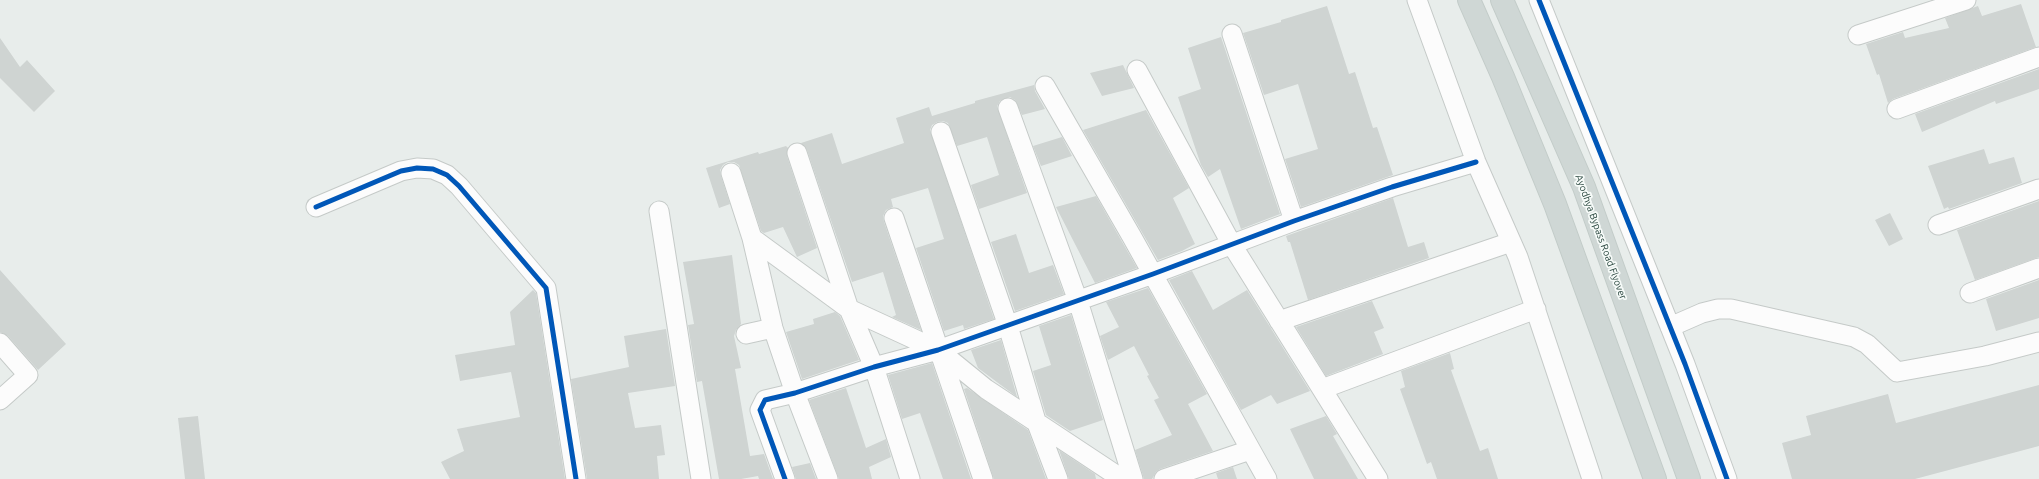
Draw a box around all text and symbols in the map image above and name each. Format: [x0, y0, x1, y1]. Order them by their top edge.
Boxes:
street label: Ayodhya Bypass Road Flyover [1573, 173, 1629, 301]

